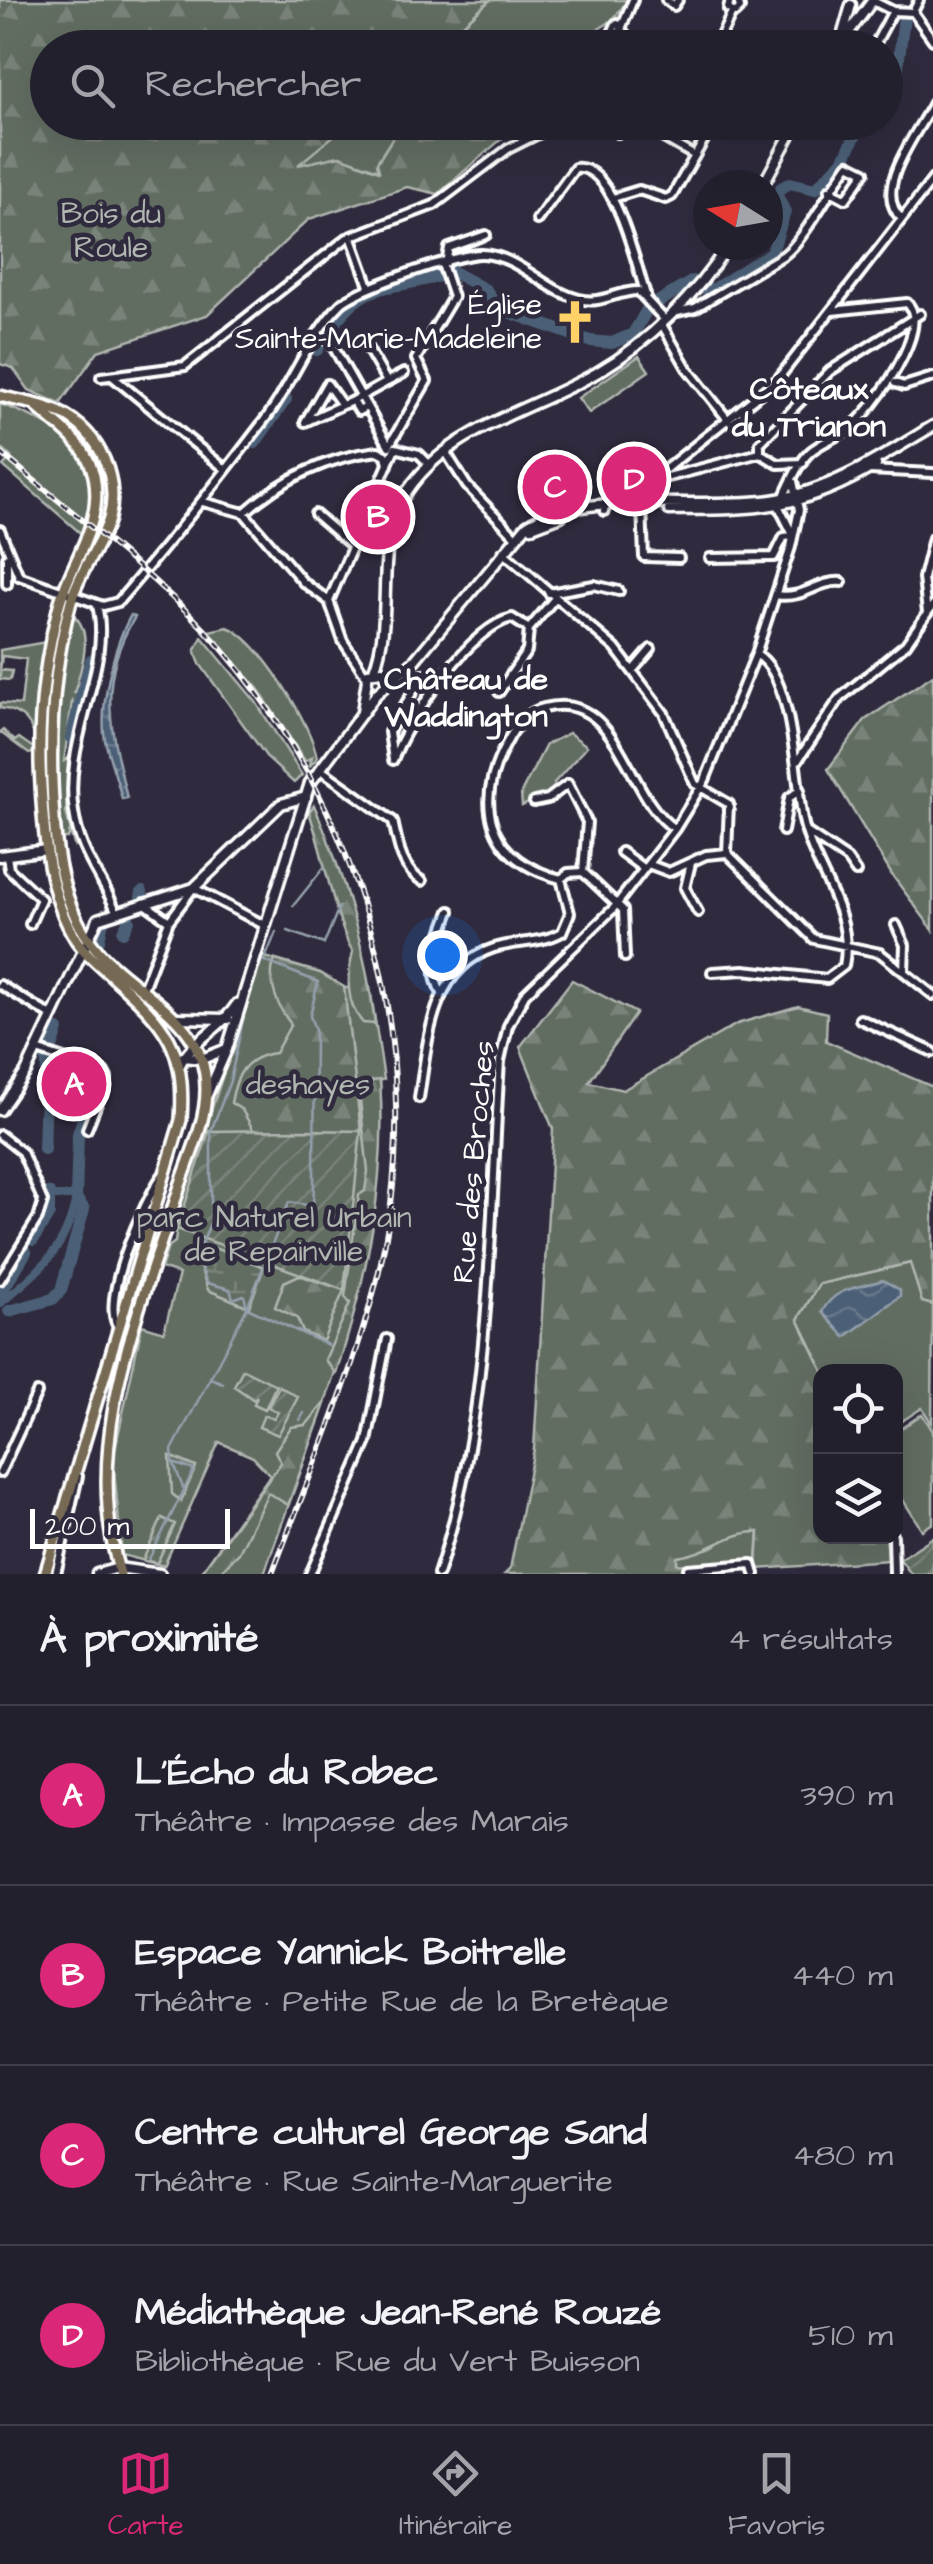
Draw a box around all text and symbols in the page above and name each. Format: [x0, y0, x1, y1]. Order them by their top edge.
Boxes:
search box [30, 30, 903, 140]
icon: search [65, 58, 120, 113]
text: Rechercher [145, 59, 361, 111]
north arrow [693, 170, 783, 260]
park label: Bois du Roule [61, 193, 161, 269]
place label: Église Sainte-Marie-Madeleine [235, 284, 542, 360]
church icon: Église Sainte-Marie-Madeleine [551, 298, 599, 346]
district label: Côteaux du Trianon [731, 367, 886, 449]
pin: D [602, 442, 666, 516]
pin: C [522, 450, 588, 524]
pin: B [346, 480, 410, 554]
district label: Château de Waddington [383, 657, 548, 740]
your location [417, 930, 468, 981]
street label: Rue des Broches [442, 1039, 506, 1285]
pin: A [42, 1046, 106, 1122]
park label: deshayes [246, 1064, 370, 1107]
park label: parc Naturel Urbain de Repainville [136, 1197, 412, 1273]
map controls [813, 1364, 903, 1544]
button: locate [813, 1364, 903, 1454]
button: layers [813, 1454, 903, 1544]
scale bar [30, 1504, 230, 1548]
text: 200 m [45, 1507, 129, 1546]
text: À proximité [40, 1610, 259, 1668]
text: 4 résultats [728, 1617, 893, 1662]
text: L'Écho du Robec [135, 1747, 438, 1799]
text: A [62, 1773, 83, 1818]
text: 390 m [801, 1773, 893, 1818]
text: Théâtre · Impasse des Marais [135, 1799, 569, 1844]
text: Espace Yannick Boitrelle [135, 1927, 566, 1979]
text: B [61, 1953, 84, 1998]
text: 440 m [792, 1953, 893, 1998]
text: Théâtre · Petite Rue de la Bretèque [135, 1979, 669, 2024]
text: Centre culturel George Sand [135, 2107, 647, 2159]
text: C [61, 2133, 84, 2178]
text: 480 m [793, 2133, 893, 2178]
text: Théâtre · Rue Sainte-Marguerite [135, 2159, 613, 2204]
text: Médiathèque Jean-René Rouzé [135, 2287, 661, 2339]
text: D [62, 2313, 83, 2358]
text: 510 m [808, 2313, 893, 2358]
text: Bibliothèque · Rue du Vert Buisson [135, 2339, 640, 2384]
tab: Carte [108, 2446, 184, 2545]
tab: Itinéraire [399, 2446, 512, 2545]
tab: Favoris [728, 2446, 825, 2545]

